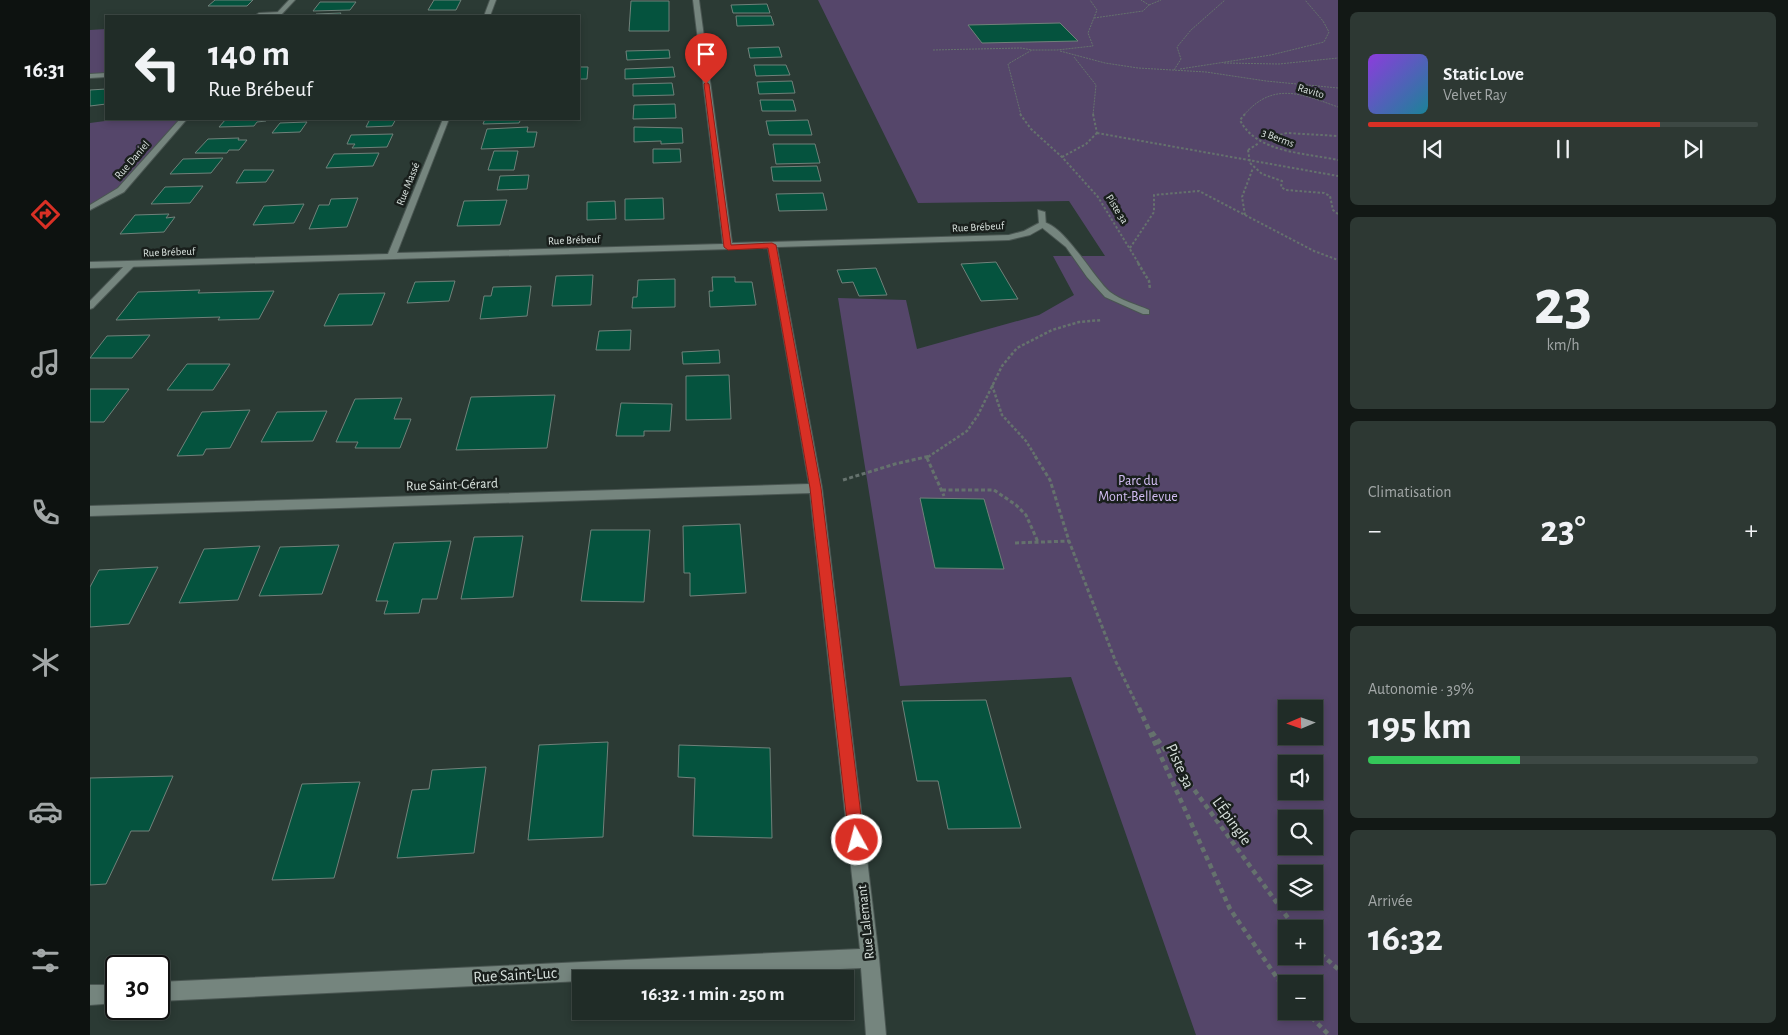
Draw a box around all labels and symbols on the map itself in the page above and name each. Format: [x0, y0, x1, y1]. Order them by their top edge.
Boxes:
pin [685, 33, 727, 84]
street label: Ravito [1297, 82, 1325, 100]
street label: 3 Berms [1260, 127, 1296, 149]
street label: Rue Daniel [113, 139, 151, 181]
street label: Rue Massé [394, 161, 422, 207]
street label: Piste 3a [1104, 192, 1130, 226]
street label: Rue Brébeuf [952, 220, 1005, 234]
street label: Rue Brébeuf [548, 234, 601, 246]
street label: Rue Brébeuf [143, 246, 196, 258]
park label: Parc du Mont-Bellevue [1098, 474, 1178, 504]
street label: Rue Saint-Gérard [406, 476, 498, 494]
north arrow [1278, 700, 1322, 745]
street label: Piste 3a [1163, 741, 1197, 791]
street label: L'Épingle [1209, 793, 1256, 848]
position arrow [830, 813, 882, 865]
street label: Rue Lalemant [855, 884, 877, 960]
speed limit sign: 30 [105, 955, 170, 1020]
street label: Rue Saint-Luc [473, 965, 557, 985]

